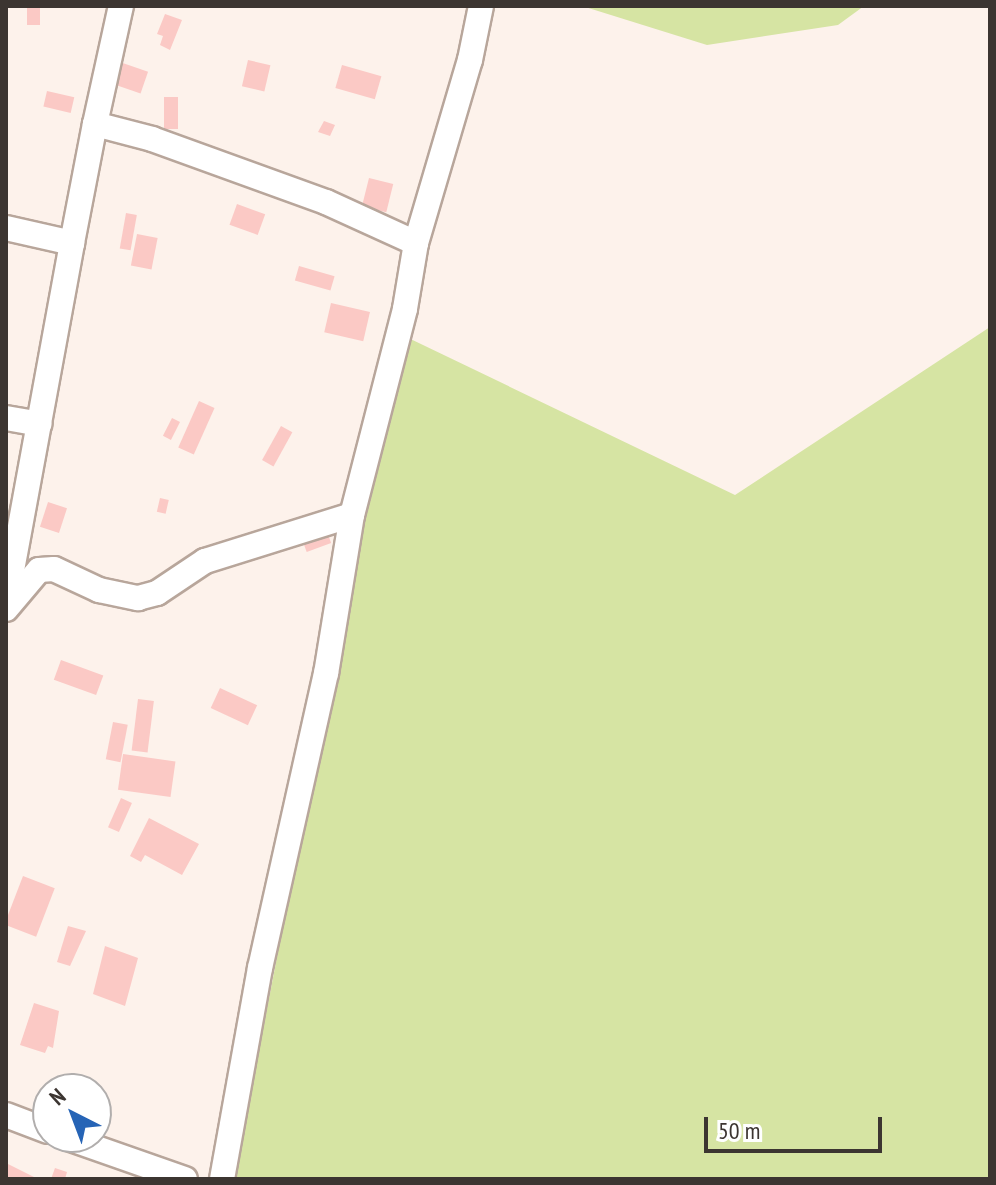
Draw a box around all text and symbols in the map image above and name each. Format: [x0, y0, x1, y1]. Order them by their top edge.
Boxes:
north arrow [32, 1073, 112, 1153]
text: N [43, 1082, 71, 1111]
scale bar [708, 1101, 886, 1151]
text: 50 m [718, 1115, 760, 1146]

